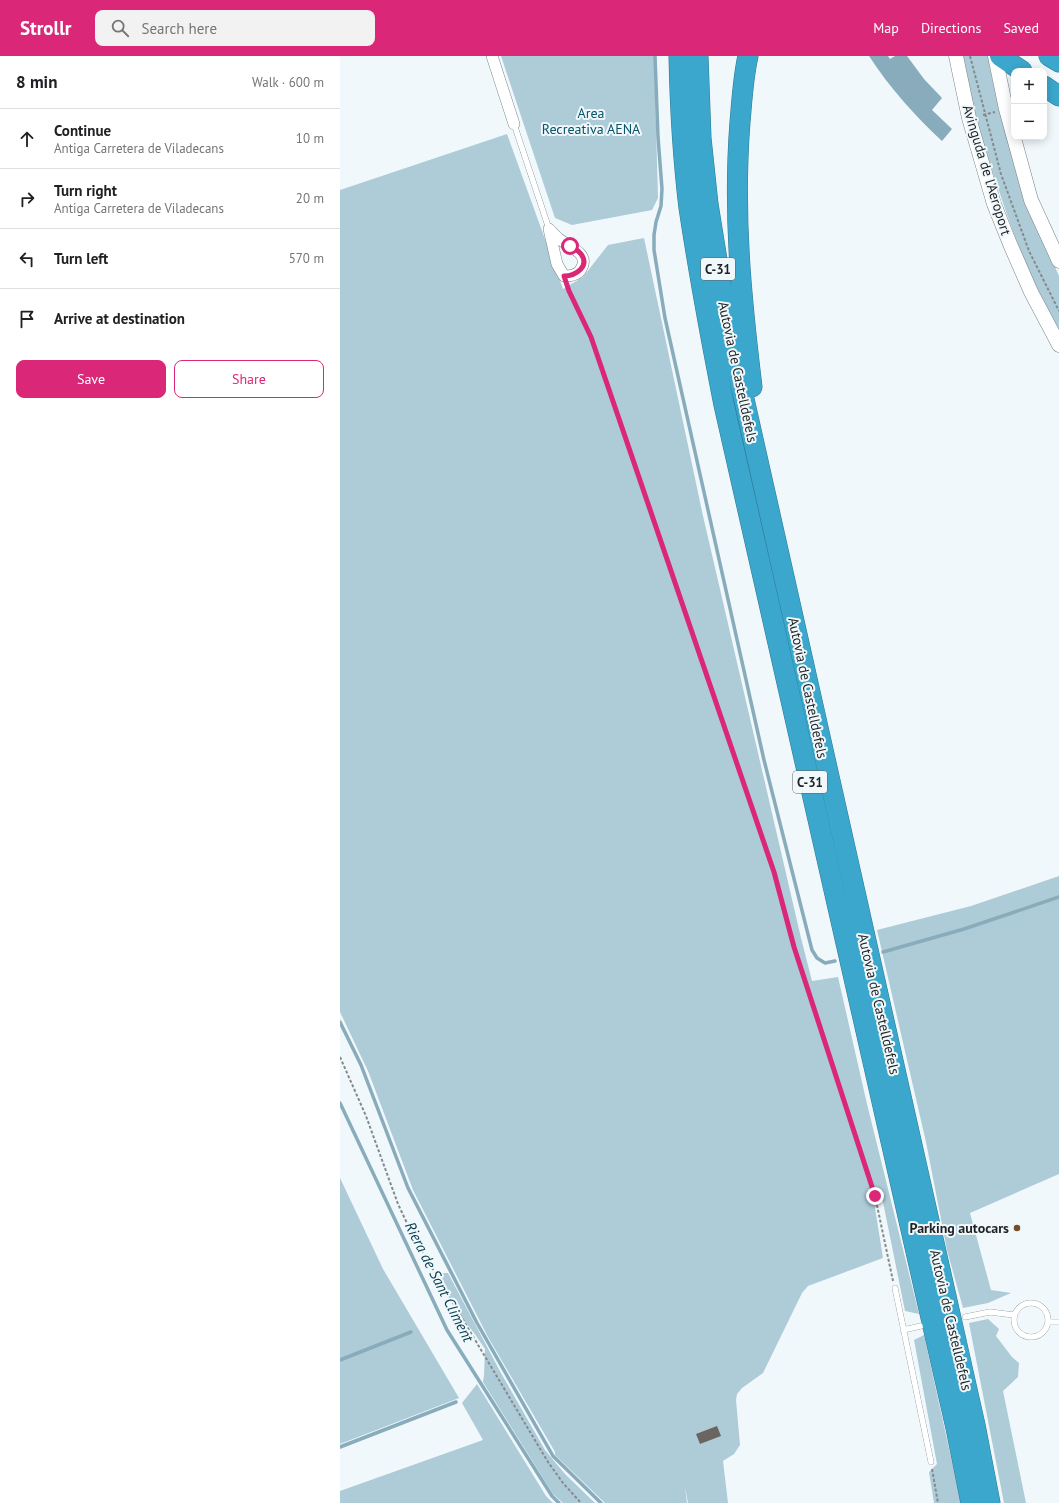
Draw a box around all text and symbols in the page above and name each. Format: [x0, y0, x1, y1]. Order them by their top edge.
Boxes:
search box [95, 10, 375, 46]
text: Strollr [20, 16, 71, 40]
icon: search [109, 17, 131, 39]
text: Search here [141, 19, 217, 38]
text: Map [873, 19, 899, 37]
text: Directions [921, 19, 981, 37]
text: Saved [1003, 19, 1039, 37]
map controls [1011, 68, 1047, 140]
button: + [1011, 68, 1047, 104]
text: 8 min [16, 71, 57, 93]
text: Walk · 600 m [252, 74, 324, 91]
street label: Avinguda de l'Aeroport [959, 103, 1015, 238]
park label: Area Recreativa AENA [542, 104, 641, 138]
button: − [1011, 104, 1047, 140]
text: Continue [54, 121, 111, 140]
icon: ahead [16, 128, 38, 150]
text: 10 m [296, 130, 324, 147]
text: Antiga Carretera de Viladecans [54, 140, 224, 157]
text: Turn right [54, 181, 117, 200]
icon: right [16, 188, 38, 210]
text: 20 m [296, 190, 324, 207]
text: Antiga Carretera de Viladecans [54, 200, 224, 217]
route start [561, 237, 579, 255]
icon: left [16, 248, 38, 270]
text: Turn left [54, 249, 108, 268]
text: 570 m [289, 250, 324, 267]
road number: C-31 [701, 258, 735, 280]
street label: Autovia de Castelldefels [714, 300, 762, 444]
icon: arrive [16, 308, 38, 330]
text: Arrive at destination [54, 309, 185, 328]
button: Save [16, 360, 166, 398]
button: Share [174, 360, 324, 398]
street label: Autovia de Castelldefels [784, 616, 832, 760]
road number: C-31 [793, 771, 827, 793]
street label: Autovia de Castelldefels [854, 932, 904, 1076]
route end [866, 1187, 884, 1205]
water label: Riera de Sant Climent [401, 1219, 479, 1346]
place label: Parking autocars [910, 1219, 1009, 1237]
marker: Parking autocars [1012, 1223, 1022, 1233]
street label: Autovia de Castelldefels [926, 1248, 976, 1392]

